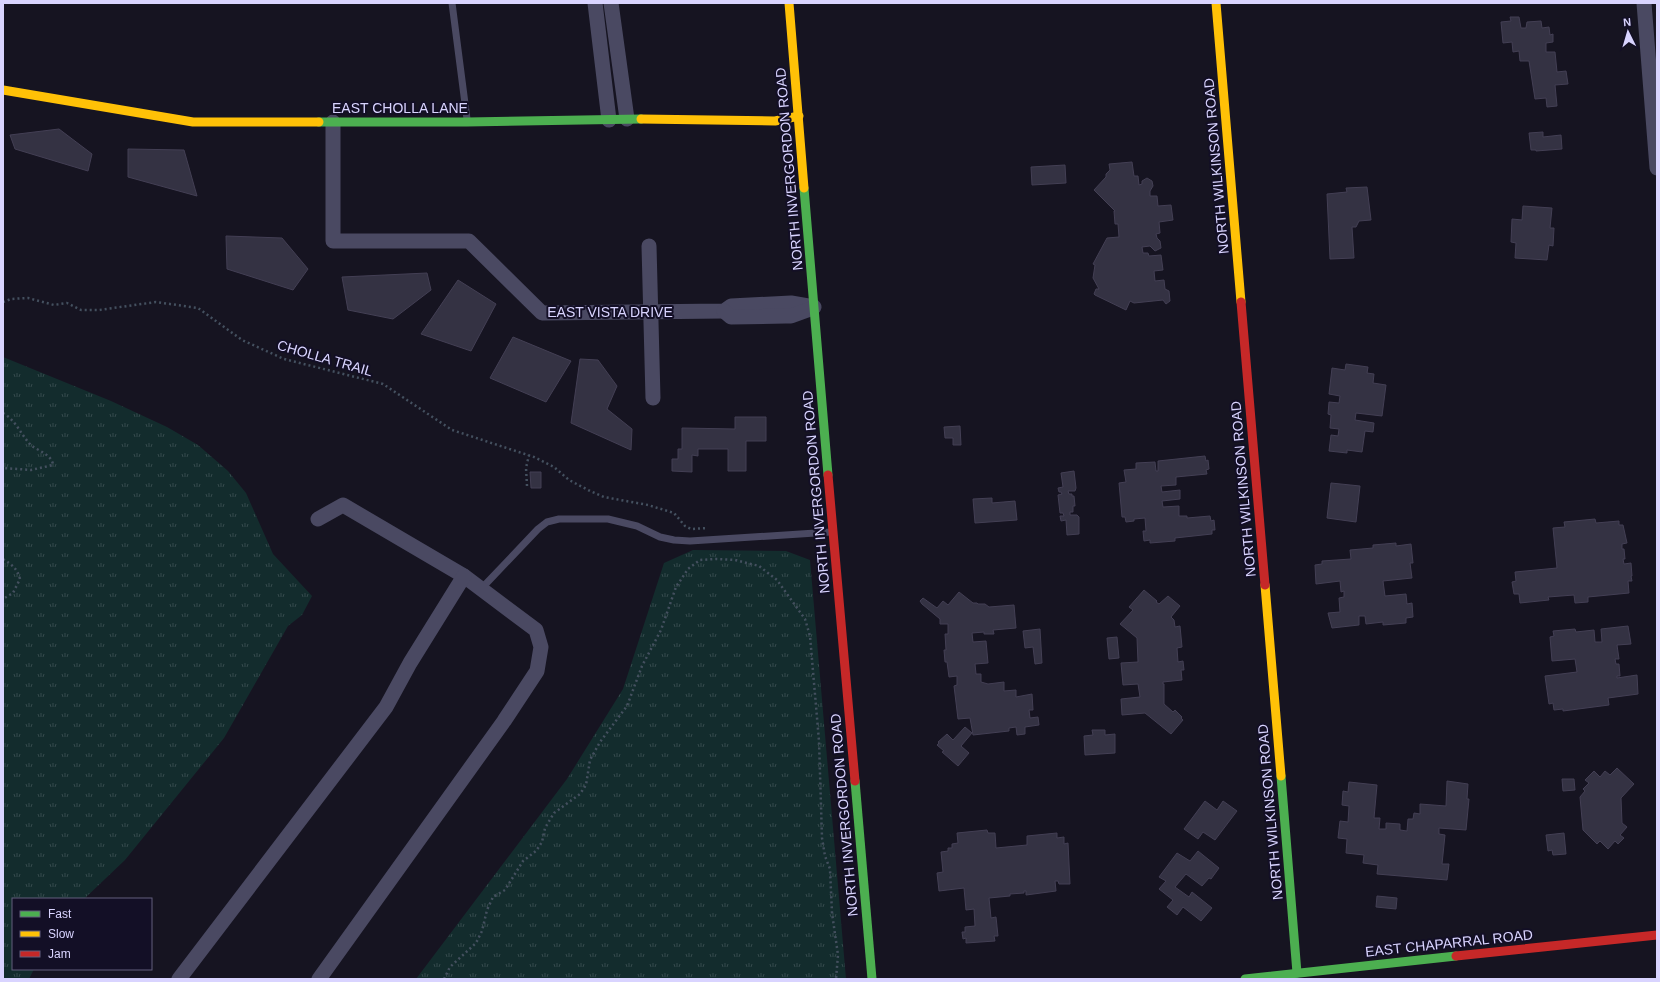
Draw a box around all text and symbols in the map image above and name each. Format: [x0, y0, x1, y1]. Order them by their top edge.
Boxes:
north arrow [1608, 12, 1648, 52]
text: N [1623, 16, 1632, 28]
street label: NORTH INVERGORDON ROAD [772, 67, 806, 271]
street label: NORTH WILKINSON ROAD [1200, 77, 1232, 255]
street label: EAST CHOLLA LANE [332, 100, 468, 116]
street label: EAST VISTA DRIVE [547, 304, 673, 320]
street label: CHOLLA TRAIL [275, 337, 375, 379]
street label: NORTH INVERGORDON ROAD [799, 390, 833, 594]
street label: NORTH WILKINSON ROAD [1227, 400, 1259, 578]
street label: NORTH INVERGORDON ROAD [827, 713, 861, 917]
street label: NORTH WILKINSON ROAD [1254, 723, 1286, 901]
legend [12, 898, 152, 970]
text: Fast [48, 907, 72, 921]
street label: EAST CHAPARRAL ROAD [1364, 926, 1534, 960]
text: Slow [48, 927, 74, 941]
text: Jam [48, 947, 71, 961]

